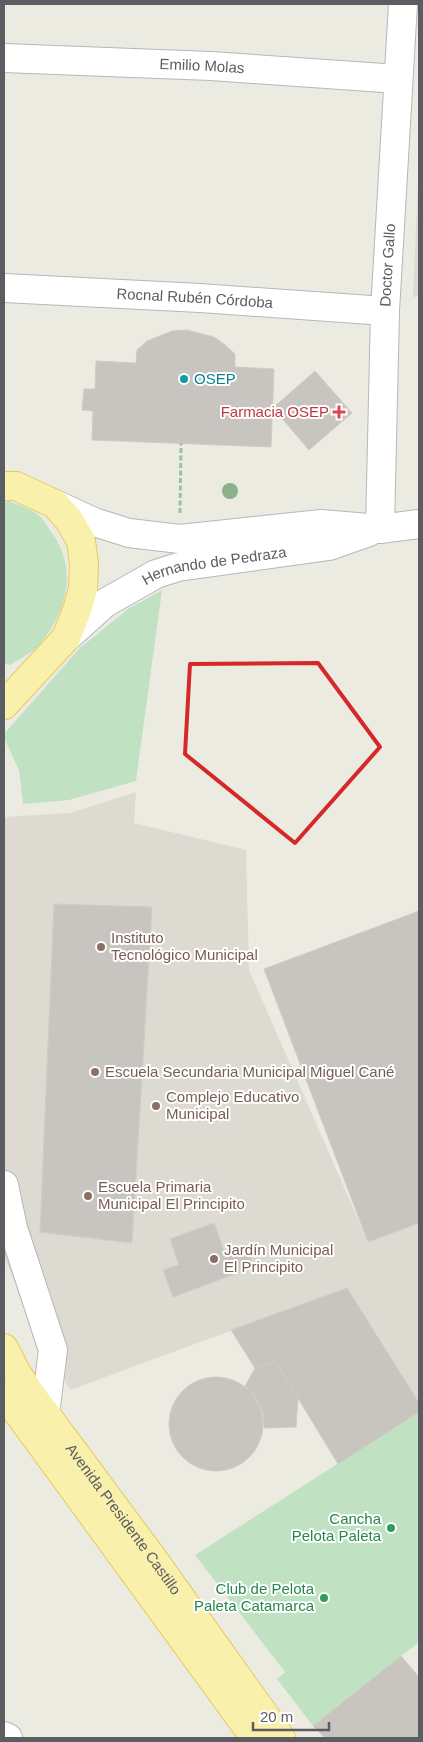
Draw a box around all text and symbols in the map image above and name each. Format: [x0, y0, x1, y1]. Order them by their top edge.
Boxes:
street label: Emilio Molas [159, 55, 245, 76]
street label: Doctor Gallo [376, 223, 398, 307]
street label: Rocnal Rubén Córdoba [116, 285, 274, 311]
place label: OSEP [194, 370, 236, 387]
marker: OSEP [178, 373, 190, 385]
place label: Farmacia OSEP [221, 403, 329, 420]
marker: Farmacia OSEP [333, 406, 345, 418]
street label: Hernando de Pedraza [139, 543, 288, 588]
place label: Instituto Tecnológico Municipal [111, 929, 258, 963]
marker: Instituto Tecnológico Municipal [95, 941, 107, 953]
place label: Escuela Secundaria Municipal Miguel Cané [105, 1063, 394, 1080]
marker: Escuela Secundaria Municipal Miguel Cané [89, 1066, 101, 1078]
place label: Complejo Educativo Municipal [166, 1088, 299, 1122]
marker: Complejo Educativo Municipal [150, 1100, 162, 1112]
place label: Escuela Primaria Municipal El Principito [98, 1178, 245, 1212]
marker: Escuela Primaria Municipal El Principito [82, 1190, 94, 1202]
place label: Jardín Municipal El Principito [224, 1241, 333, 1275]
marker: Jardín Municipal El Principito [208, 1253, 220, 1265]
street label: Avenida Presidente Castillo [63, 1440, 185, 1598]
place label: Cancha Pelota Paleta [292, 1510, 382, 1544]
marker: Cancha Pelota Paleta [385, 1522, 397, 1534]
place label: Club de Pelota Paleta Catamarca [194, 1580, 315, 1614]
marker: Club de Pelota Paleta Catamarca [318, 1592, 330, 1604]
scale bar [253, 1700, 329, 1732]
text: 20 m [260, 1708, 293, 1725]

